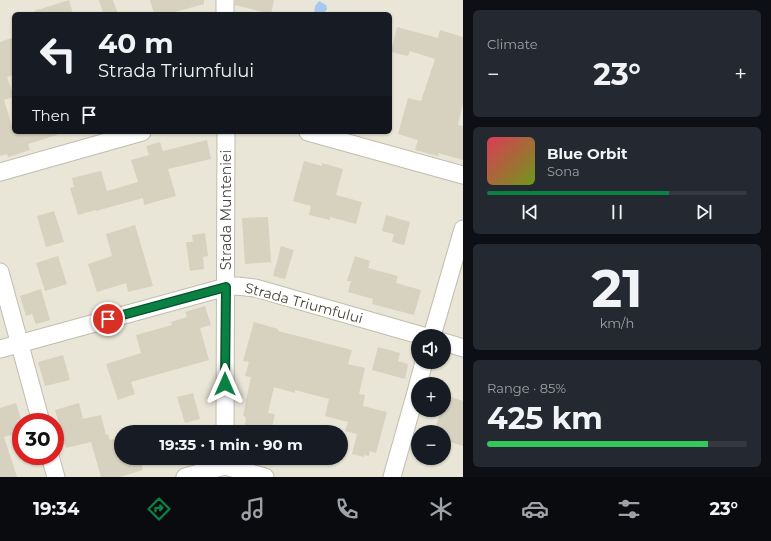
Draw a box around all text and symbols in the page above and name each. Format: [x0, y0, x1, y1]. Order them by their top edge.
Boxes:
text: 40 m [98, 26, 174, 60]
icon: left [32, 28, 84, 80]
text: Climate [487, 36, 538, 52]
text: 23° [593, 56, 641, 93]
text: Strada Triumfului [98, 60, 254, 82]
text: − [487, 61, 500, 88]
text: + [734, 61, 747, 88]
icon: arrive [78, 104, 100, 126]
text: Then [32, 106, 70, 125]
text: Blue Orbit [547, 144, 627, 163]
street label: Strada Munteniei [217, 150, 235, 270]
text: Sona [547, 163, 580, 179]
icon: previous [519, 201, 541, 223]
icon: pause [606, 201, 628, 223]
icon: next [693, 201, 715, 223]
text: 21 [591, 257, 643, 320]
street label: Strada Triumfului [243, 279, 365, 327]
pin [91, 302, 125, 336]
icon: arrive [97, 308, 119, 330]
text: km/h [600, 315, 634, 331]
map controls [411, 329, 451, 465]
button: sound [411, 329, 451, 369]
position arrow [204, 363, 246, 405]
button: + [411, 377, 451, 417]
text: Range · 85% [487, 380, 566, 396]
text: 425 km [487, 400, 603, 437]
speed limit sign: 30 [12, 413, 64, 465]
button: − [411, 425, 451, 465]
text: 19:35 · 1 min · 90 m [159, 435, 303, 454]
icon: directions [145, 495, 173, 523]
icon: music [239, 495, 267, 523]
icon: phone [333, 495, 361, 523]
icon: climate [427, 495, 455, 523]
icon: car [521, 495, 549, 523]
icon: filters [615, 495, 643, 523]
text: 19:34 [33, 498, 79, 520]
text: 23° [709, 498, 738, 520]

